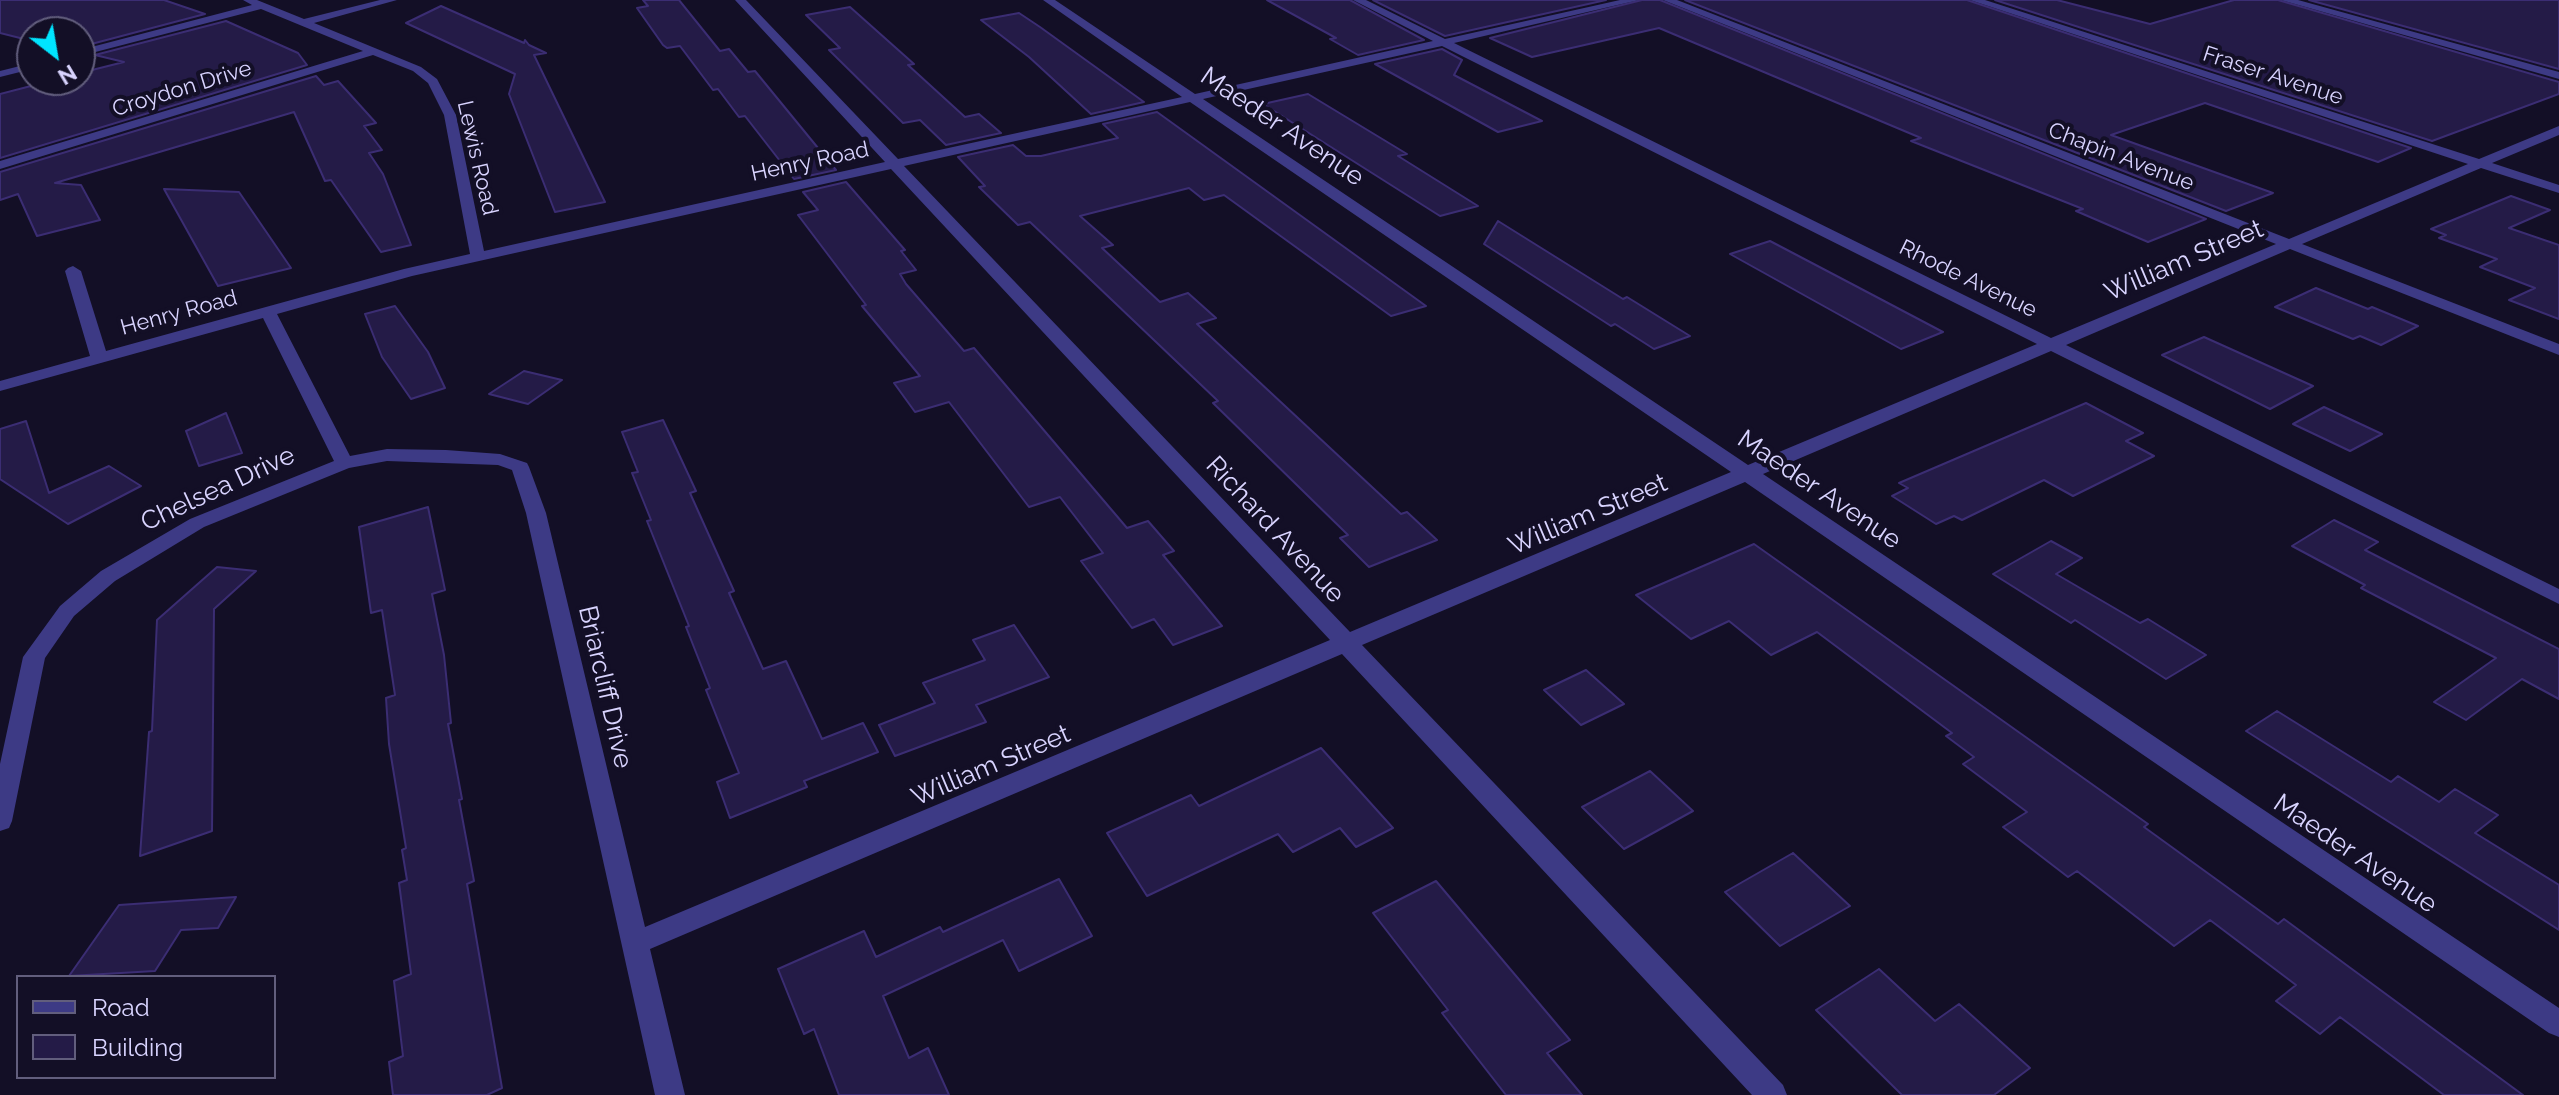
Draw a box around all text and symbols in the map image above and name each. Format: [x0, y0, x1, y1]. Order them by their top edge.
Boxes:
north arrow [16, 16, 96, 96]
street label: Fraser Avenue [2200, 41, 2346, 111]
street label: Croydon Drive [109, 55, 255, 123]
text: N [53, 59, 81, 90]
street label: Maeder Avenue [1194, 61, 1370, 193]
street label: Lewis Road [451, 98, 503, 218]
street label: Chapin Avenue [2044, 117, 2198, 197]
street label: Henry Road [749, 137, 871, 187]
street label: William Street [2100, 214, 2268, 308]
street label: Rhode Avenue [1895, 234, 2041, 324]
street label: Henry Road [118, 285, 240, 341]
street label: Maeder Avenue [1731, 424, 1907, 556]
street label: Chelsea Drive [136, 440, 300, 538]
street label: Richard Avenue [1199, 450, 1351, 610]
street label: William Street [1504, 468, 1672, 562]
street label: Briarcliff Drive [571, 603, 639, 771]
street label: William Street [907, 719, 1075, 813]
street label: Maeder Avenue [2267, 788, 2443, 920]
legend [16, 975, 276, 1079]
text: Road [92, 993, 150, 1022]
text: Building [92, 1033, 183, 1062]

